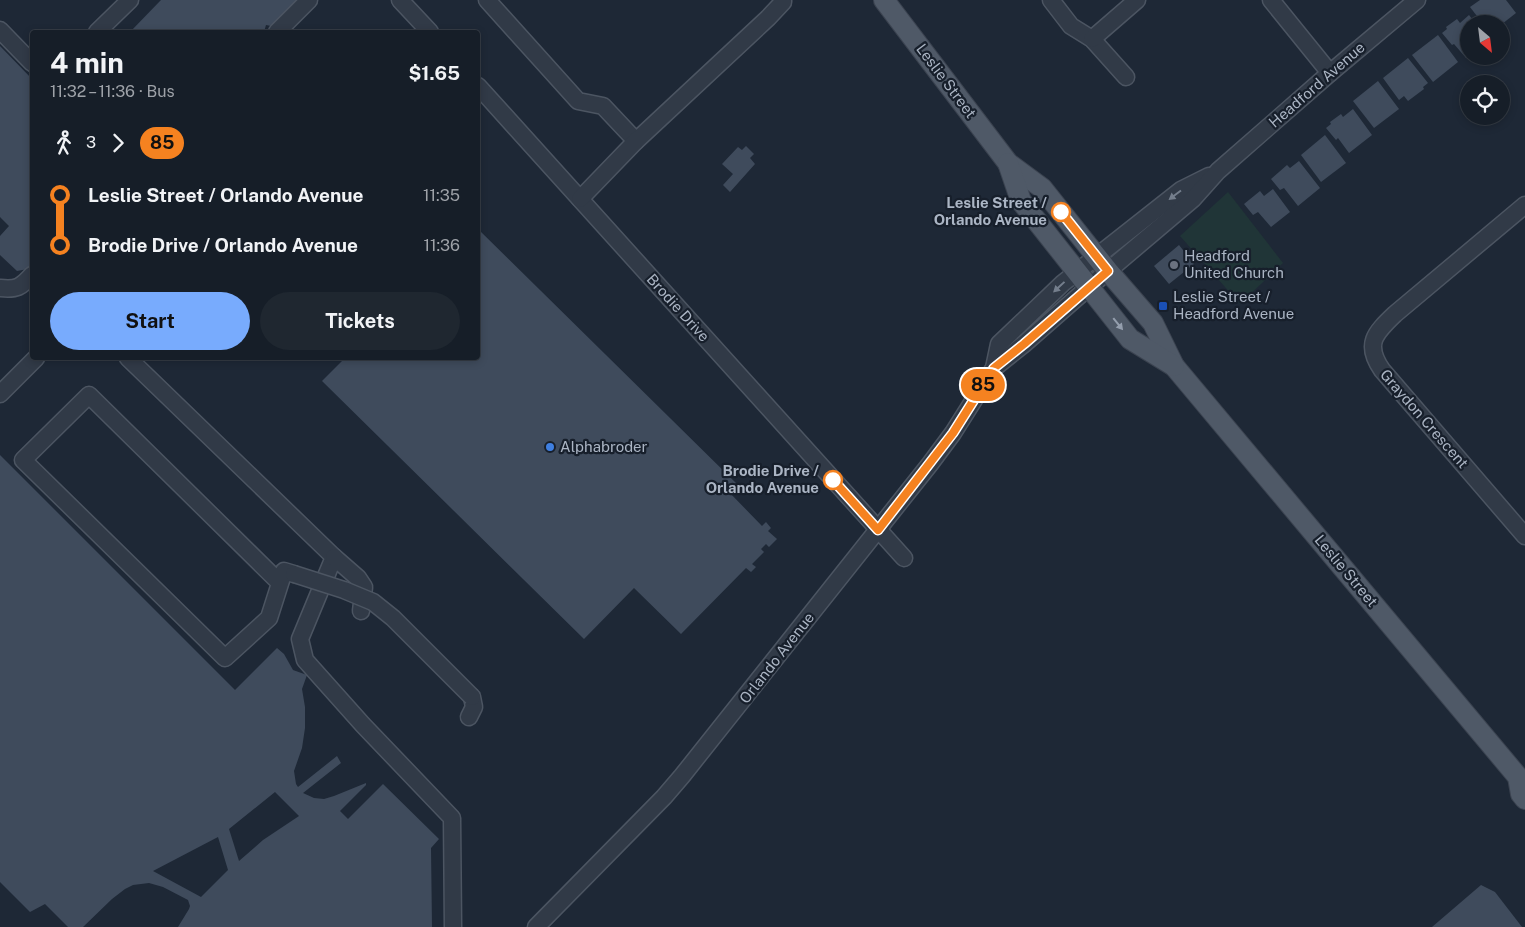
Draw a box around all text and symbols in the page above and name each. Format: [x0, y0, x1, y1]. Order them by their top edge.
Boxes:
north arrow [1460, 15, 1510, 65]
map controls [1460, 15, 1510, 125]
street label: Headford Avenue [1265, 38, 1368, 131]
street label: Leslie Street [913, 40, 980, 121]
text: 4 min [50, 46, 124, 79]
text: $1.65 [408, 62, 460, 84]
button: locate [1460, 75, 1510, 125]
text: 11:32 – 11:36 · Bus [50, 82, 175, 101]
icon: walk [50, 129, 78, 157]
icon: forward [104, 129, 132, 157]
text: 85 [150, 132, 174, 153]
text: 3 [86, 133, 96, 152]
text: Leslie Street / Orlando Avenue [88, 184, 364, 206]
text: 11:35 [423, 186, 460, 205]
one-way arrow [1169, 189, 1182, 200]
place label: Leslie Street / Orlando Avenue [934, 194, 1047, 228]
marker: Leslie Street / Orlando Avenue [1051, 202, 1071, 222]
text: Brodie Drive / Orlando Avenue [88, 234, 358, 256]
text: 11:36 [423, 236, 460, 255]
place label: Headford United Church [1184, 247, 1284, 281]
marker: Headford United Church [1168, 259, 1180, 271]
street label: Brodie Drive [644, 270, 713, 345]
one-way arrow [1052, 282, 1065, 293]
place label: Leslie Street / Headford Avenue [1173, 288, 1294, 322]
button: Start [50, 292, 250, 350]
button: Tickets [260, 292, 460, 350]
marker: Leslie Street / Headford Avenue [1157, 300, 1169, 312]
one-way arrow [1112, 317, 1123, 330]
street label: Graydon Crescent [1377, 366, 1472, 472]
line badge: 85 [960, 369, 1006, 401]
text: 85 [971, 374, 995, 395]
place label: Alphabroder [560, 438, 648, 455]
marker: Alphabroder [544, 441, 556, 453]
place label: Brodie Drive / Orlando Avenue [706, 462, 819, 496]
marker: Brodie Drive / Orlando Avenue [823, 470, 843, 490]
street label: Leslie Street [1311, 531, 1381, 610]
street label: Orlando Avenue [736, 609, 817, 707]

